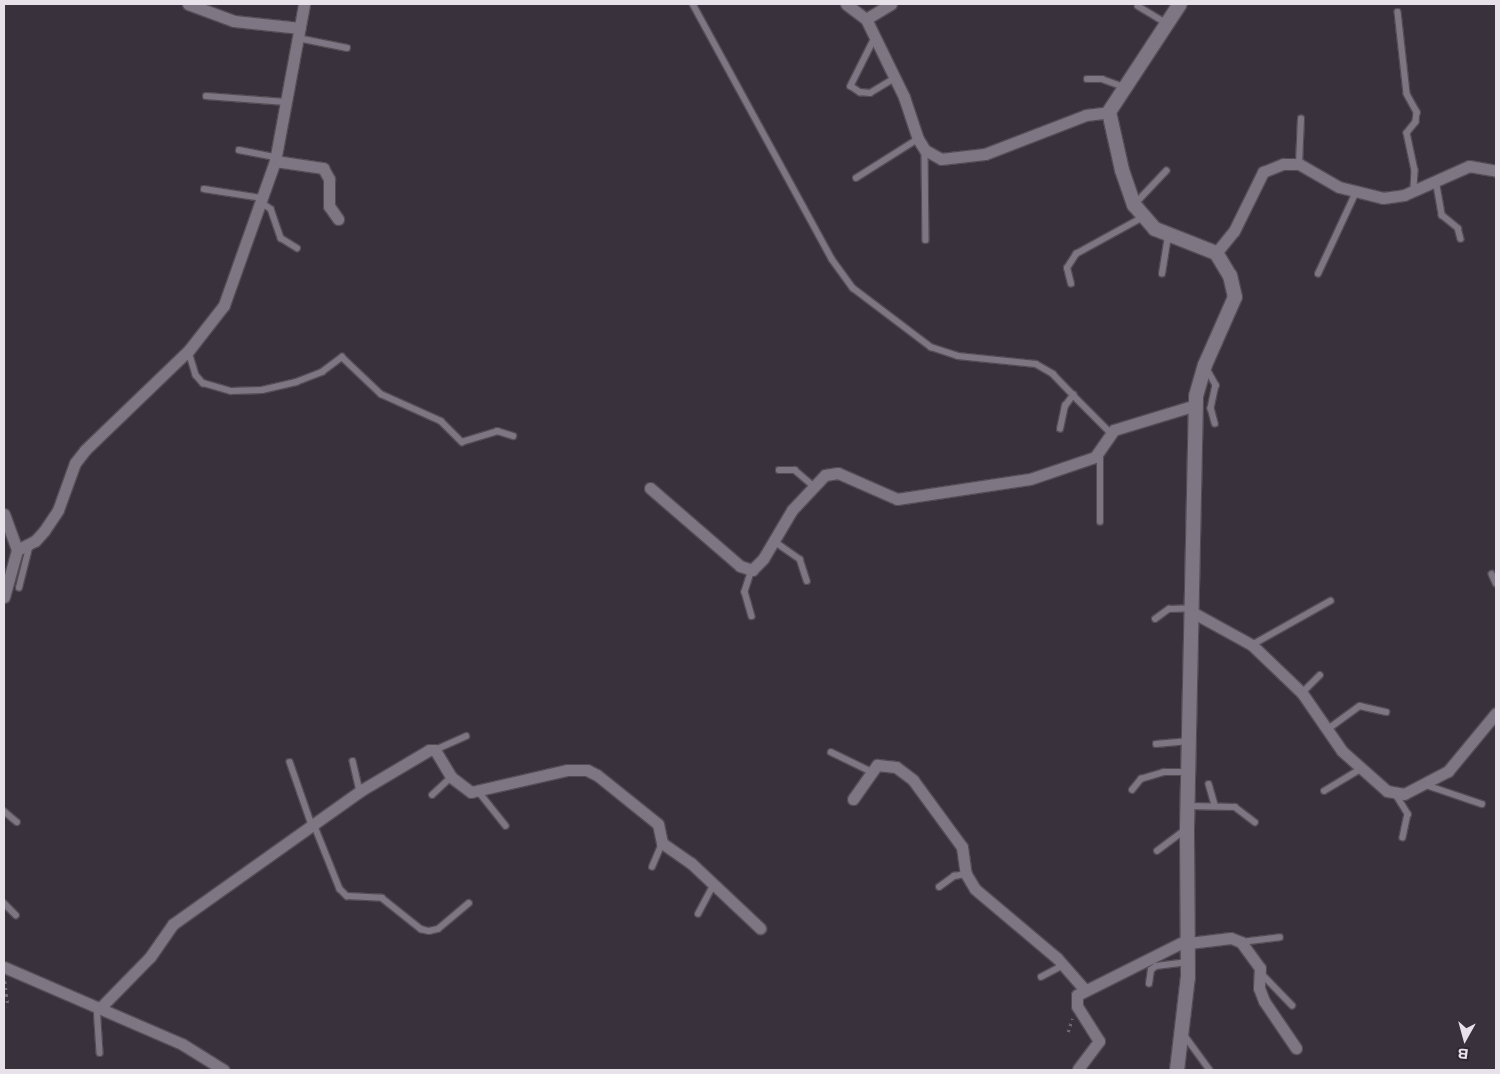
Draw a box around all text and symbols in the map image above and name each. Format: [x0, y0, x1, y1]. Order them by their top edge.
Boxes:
north arrow [1440, 1014, 1490, 1064]
text: B [1457, 1044, 1470, 1063]

